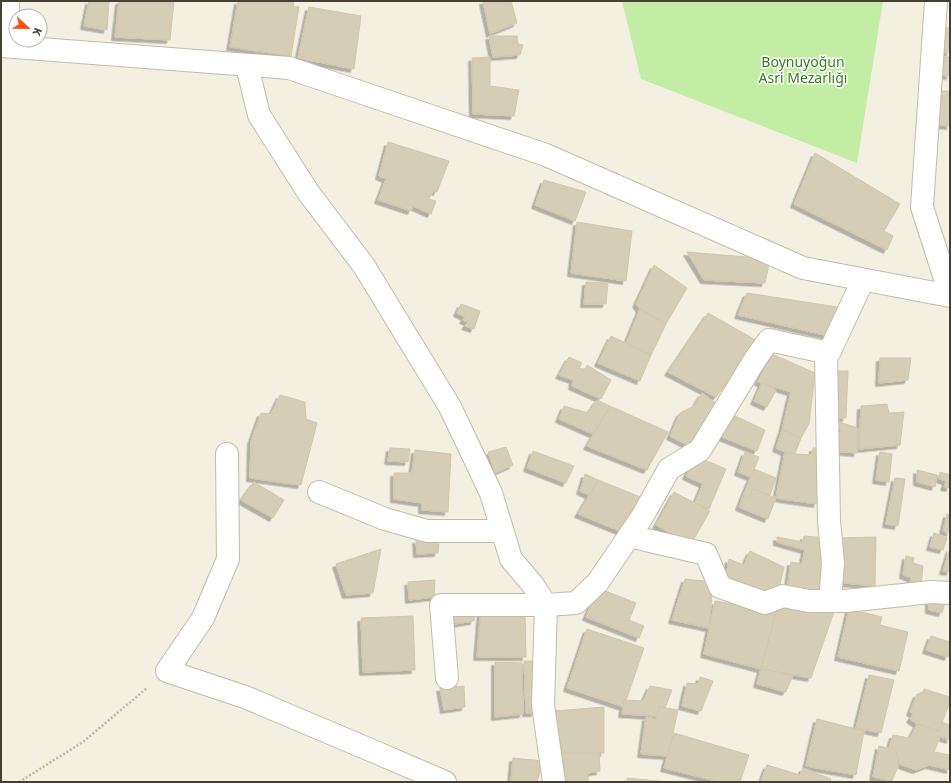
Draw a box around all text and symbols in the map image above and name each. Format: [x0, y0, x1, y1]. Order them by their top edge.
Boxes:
north arrow [8, 8, 48, 48]
text: K [29, 26, 46, 39]
park label: Boynuyoğun Asri Mezarlığı [759, 52, 847, 87]

